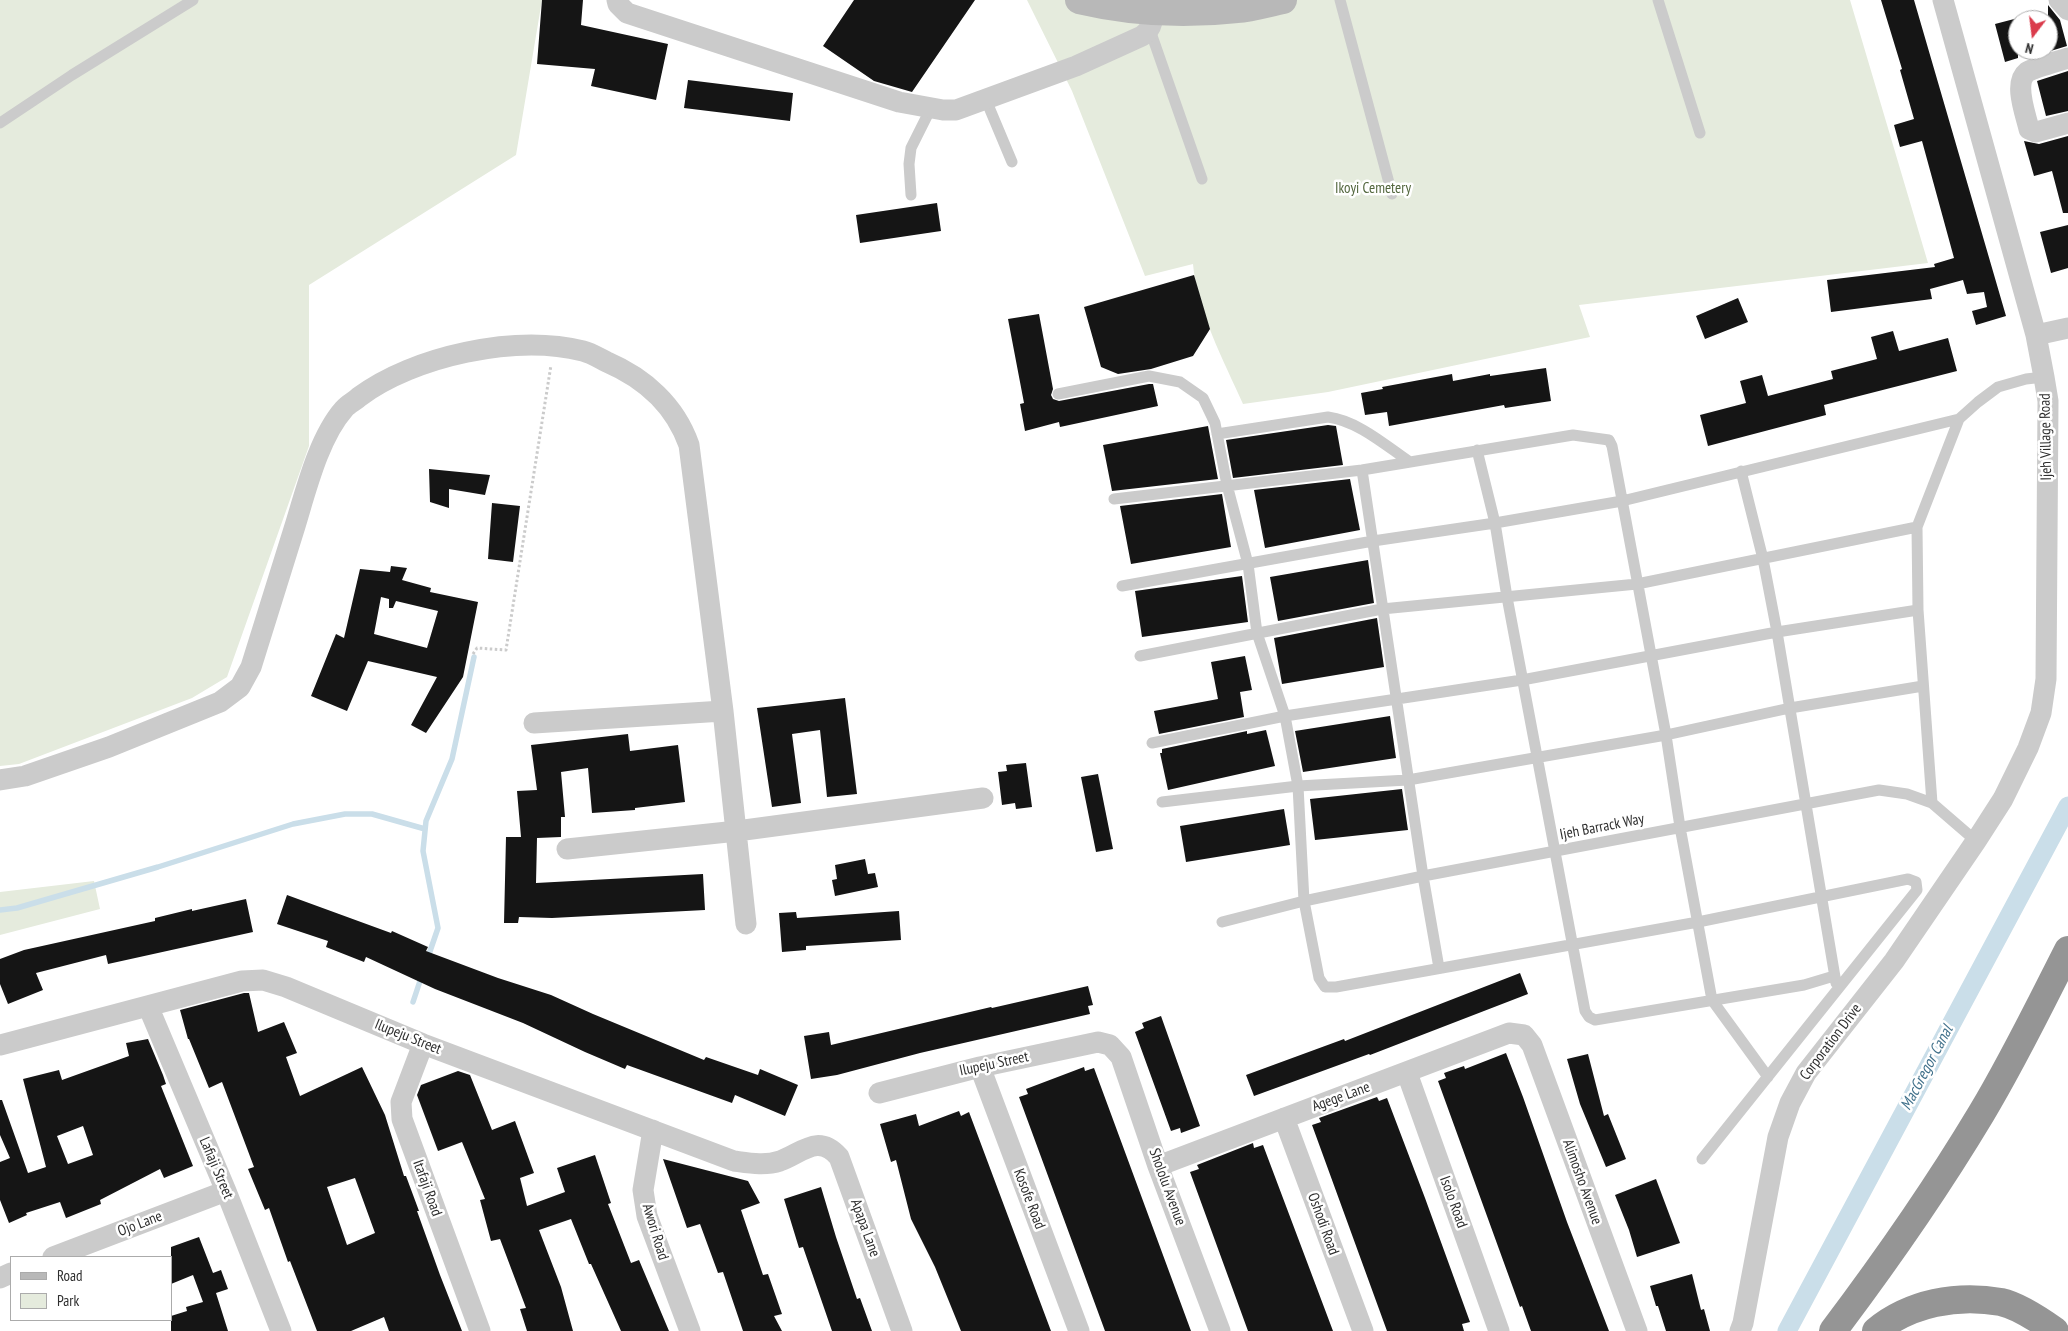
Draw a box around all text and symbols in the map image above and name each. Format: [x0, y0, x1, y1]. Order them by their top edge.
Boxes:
north arrow [2008, 10, 2058, 60]
text: N [2023, 39, 2035, 58]
park label: Ikoyi Cemetery [1335, 180, 1411, 198]
street label: Ijeh Village Road [2036, 393, 2056, 481]
street label: Ijeh Barrack Way [1558, 810, 1646, 844]
street label: Corporation Drive [1796, 1000, 1866, 1084]
street label: Ilupeju Street [372, 1016, 444, 1058]
water label: MacGregor Canal [1897, 1022, 1957, 1114]
street label: Ilupeju Street [958, 1048, 1030, 1080]
street label: Agege Lane [1310, 1078, 1372, 1116]
street label: Lafiaji Street [195, 1134, 237, 1202]
street label: Alimosho Avenue [1558, 1137, 1606, 1227]
street label: Shololu Avenue [1145, 1146, 1189, 1228]
street label: Itafaji Road [409, 1157, 445, 1219]
street label: Kosofe Road [1009, 1166, 1049, 1232]
street label: Isolo Road [1435, 1174, 1471, 1230]
street label: Oshodi Road [1303, 1190, 1343, 1258]
street label: Apapa Lane [846, 1197, 884, 1259]
street label: Awori Road [638, 1202, 672, 1262]
street label: Ojo Lane [115, 1207, 165, 1241]
legend [10, 1256, 172, 1321]
text: Road [57, 1266, 83, 1285]
text: Park [57, 1291, 79, 1310]

